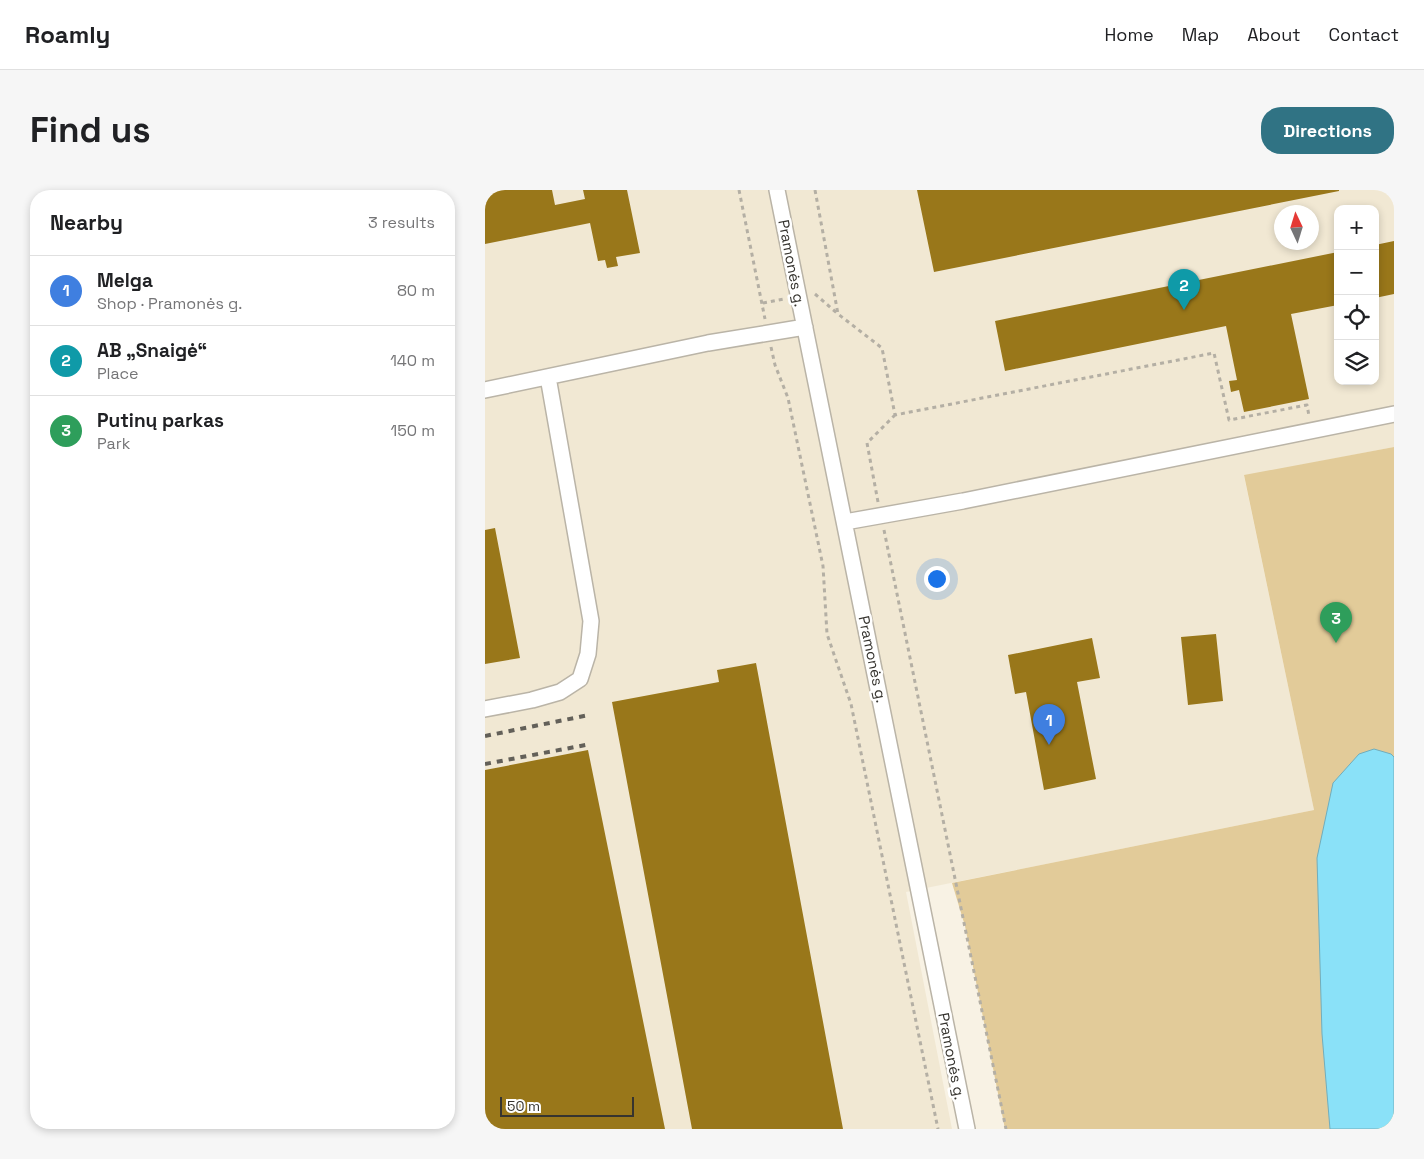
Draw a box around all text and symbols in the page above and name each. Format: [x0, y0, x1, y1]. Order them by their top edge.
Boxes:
text: Roamly [25, 19, 110, 50]
text: Home [1105, 23, 1154, 46]
text: Map [1182, 23, 1219, 46]
text: About [1247, 23, 1301, 46]
text: Contact [1329, 23, 1399, 46]
button: Directions [1261, 107, 1394, 154]
text: Find us [30, 108, 151, 152]
north arrow [1274, 205, 1319, 250]
map controls [1334, 205, 1379, 385]
button: + [1334, 205, 1379, 250]
text: Nearby [50, 209, 123, 236]
text: 3 results [368, 212, 435, 233]
street label: Pramonės g. [774, 218, 810, 308]
button: − [1334, 250, 1379, 295]
text: Melga [97, 268, 153, 293]
pin: 2 [1168, 269, 1200, 310]
text: 1 [62, 280, 70, 301]
text: 80 m [397, 280, 435, 301]
text: Shop · Pramonės g. [97, 293, 242, 314]
button: locate [1334, 295, 1379, 340]
text: AB „Snaigė“ [97, 338, 207, 363]
button: layers [1334, 340, 1379, 385]
text: 2 [61, 350, 71, 371]
text: 140 m [390, 350, 435, 371]
text: Place [97, 363, 139, 384]
text: Putinų parkas [97, 408, 224, 433]
text: 3 [61, 420, 71, 441]
text: 150 m [391, 420, 435, 441]
text: Park [97, 433, 130, 454]
your location [924, 566, 950, 592]
pin: 3 [1320, 602, 1352, 643]
street label: Pramonės g. [855, 614, 891, 704]
pin: 1 [1033, 704, 1065, 745]
street label: Pramonės g. [934, 1011, 970, 1101]
scale bar [500, 1094, 634, 1117]
text: 50 m [507, 1097, 540, 1115]

